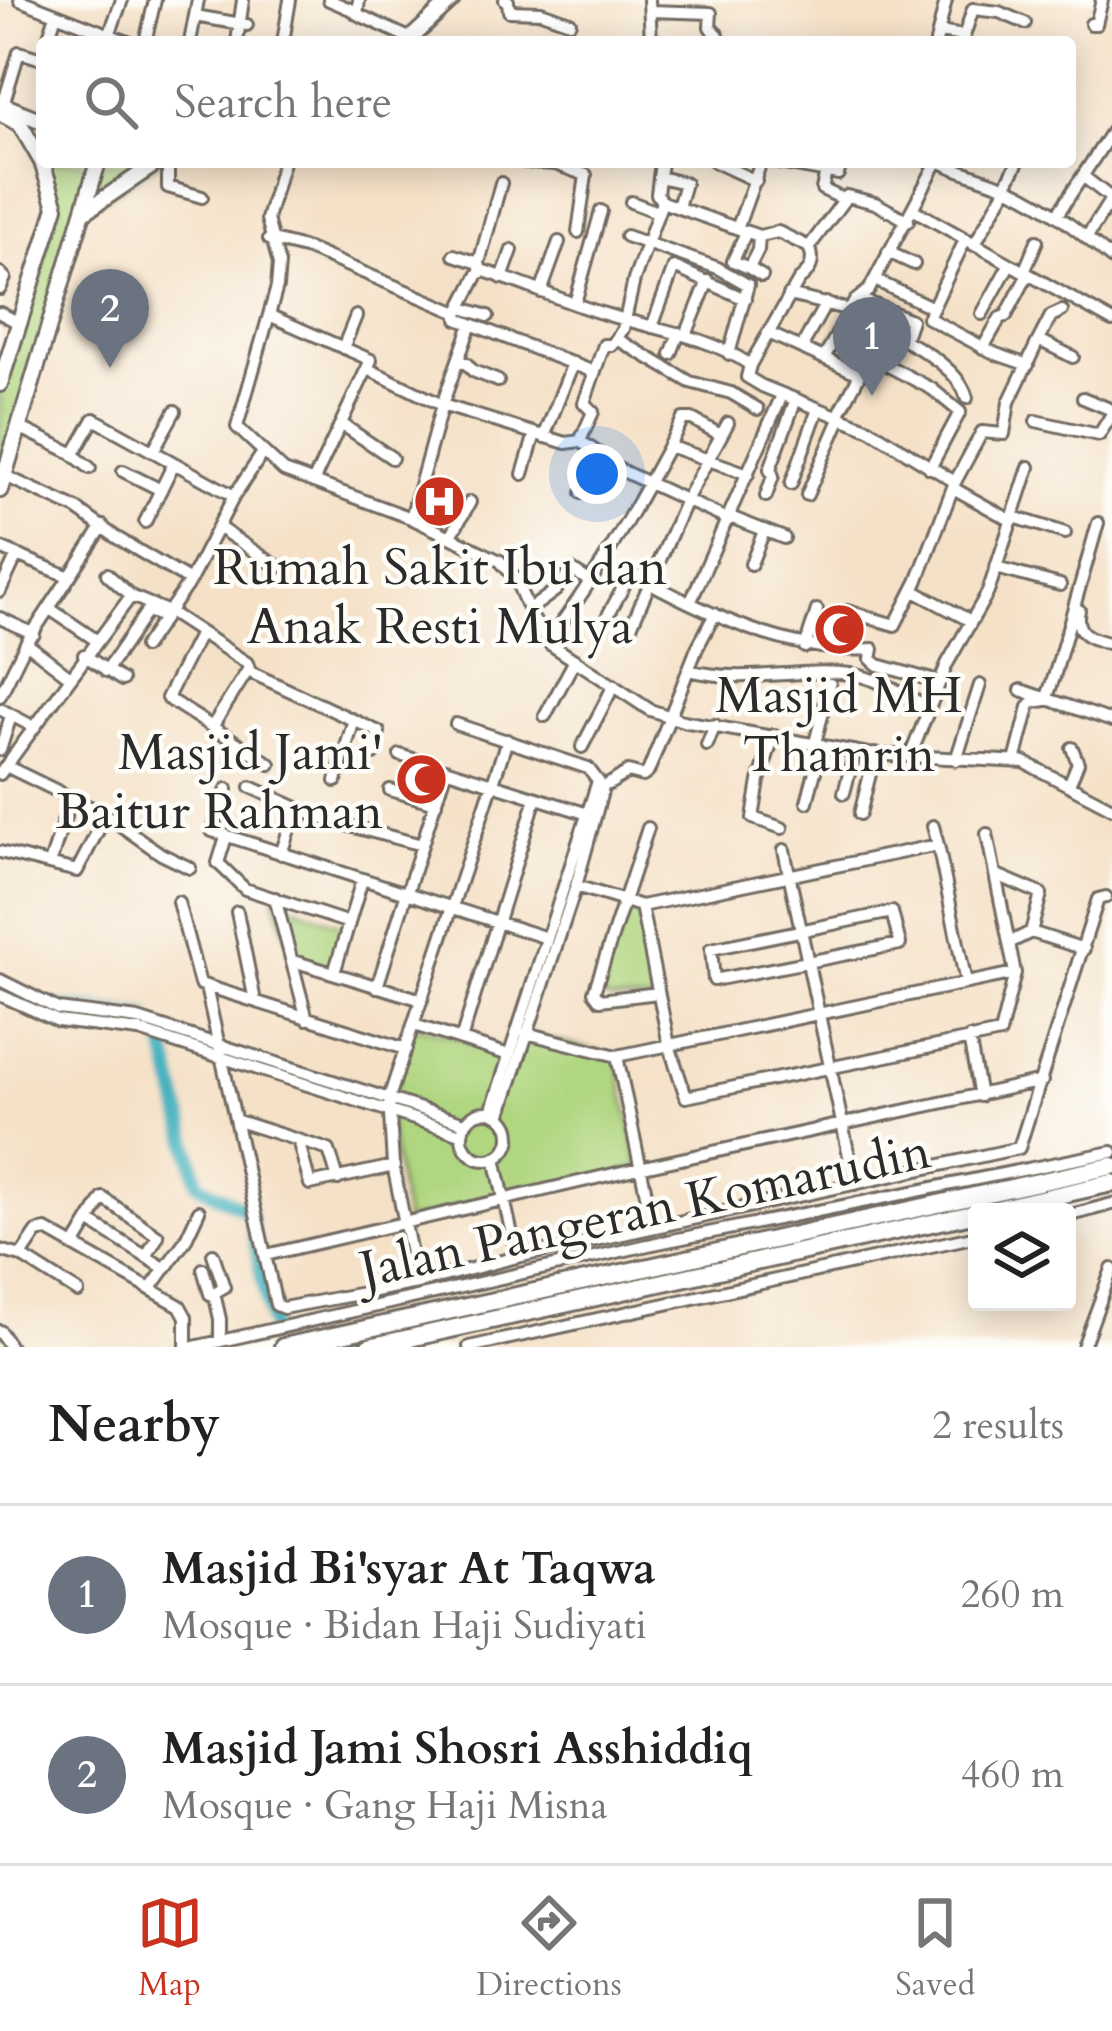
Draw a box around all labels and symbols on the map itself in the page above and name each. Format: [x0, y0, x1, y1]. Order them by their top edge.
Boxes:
pin: 2 [71, 269, 149, 368]
pin: 1 [833, 297, 911, 396]
your location [567, 444, 627, 504]
hospital icon: Rumah Sakit Ibu dan Anak Resti Mulya [412, 473, 468, 529]
place label: Rumah Sakit Ibu dan Anak Resti Mulya [213, 533, 667, 662]
mosque icon: Masjid MH Thamrin [811, 601, 867, 657]
place label: Masjid MH Thamrin [715, 661, 963, 790]
place label: Masjid Jami' Baitur Rahman [56, 718, 383, 847]
mosque icon: Masjid Jami' Baitur Rahman [394, 752, 450, 808]
street label: Jalan Pangeran Komarudin [347, 1116, 937, 1307]

